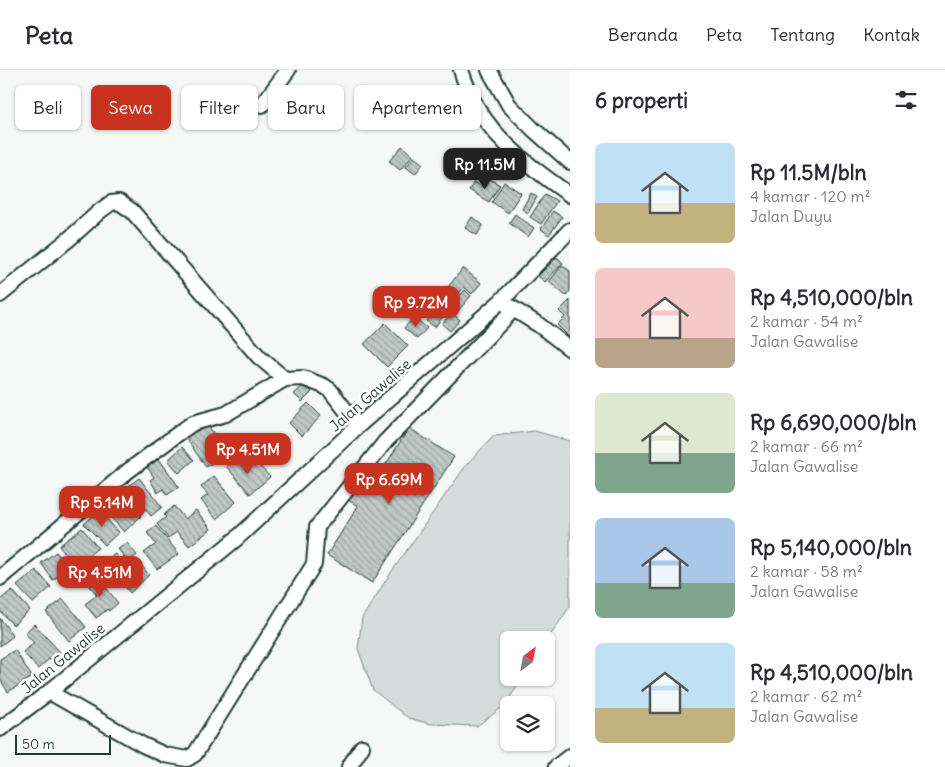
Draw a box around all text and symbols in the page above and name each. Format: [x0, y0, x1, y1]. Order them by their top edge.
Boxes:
text: Peta [25, 20, 73, 50]
text: Beranda [608, 23, 678, 46]
text: Peta [706, 23, 742, 46]
text: Tentang [770, 23, 835, 46]
text: Kontak [863, 23, 920, 46]
chip: Beli [15, 85, 81, 130]
chip: Sewa [91, 85, 171, 130]
chip: Filter [181, 85, 258, 130]
chip: Baru [268, 85, 344, 130]
chip: Apartemen [354, 85, 481, 130]
icon: filters [892, 86, 920, 114]
text: 6 properti [595, 87, 688, 114]
pin: Rp 11.5M [433, 148, 537, 190]
text: Rp 11.5M [454, 154, 516, 174]
text: Rp 11.5M/bln [750, 159, 867, 186]
icon: home [635, 163, 695, 223]
text: 4 kamar · 120 m² [750, 186, 871, 206]
text: Jalan Duyu [750, 206, 832, 226]
text: Rp 4,510,000/bln [750, 284, 913, 311]
pin: Rp 9.72M [364, 286, 468, 328]
icon: home [635, 288, 695, 348]
text: Rp 9.72M [384, 292, 448, 312]
text: 2 kamar · 54 m² [750, 311, 863, 331]
text: Jalan Gawalise [750, 331, 859, 351]
street label: Jalan Gawalise [325, 354, 415, 436]
text: Rp 6,690,000/bln [750, 409, 917, 436]
icon: home [635, 413, 695, 473]
pin: Rp 4.51M [196, 432, 300, 475]
text: 2 kamar · 66 m² [750, 436, 863, 456]
text: Rp 4.51M [216, 439, 280, 459]
text: Jalan Gawalise [750, 456, 859, 476]
pin: Rp 6.69M [337, 462, 441, 505]
text: Rp 6.69M [355, 469, 423, 489]
pin: Rp 5.14M [50, 486, 154, 528]
text: Rp 5.14M [70, 492, 134, 512]
text: Rp 5,140,000/bln [750, 534, 912, 561]
icon: home [635, 538, 695, 598]
pin: Rp 4.51M [48, 556, 152, 598]
text: 2 kamar · 58 m² [750, 561, 863, 581]
text: Rp 4.51M [68, 562, 132, 582]
text: Jalan Gawalise [750, 581, 859, 601]
street label: Jalan Gawalise [17, 619, 109, 697]
north arrow [500, 631, 555, 686]
map controls [500, 631, 555, 751]
text: Rp 4,510,000/bln [750, 659, 913, 686]
icon: home [635, 663, 695, 723]
text: 2 kamar · 62 m² [750, 686, 862, 706]
button: layers [500, 696, 555, 751]
text: Jalan Gawalise [750, 706, 859, 726]
scale bar [15, 732, 111, 755]
text: 50 m [22, 735, 55, 753]

